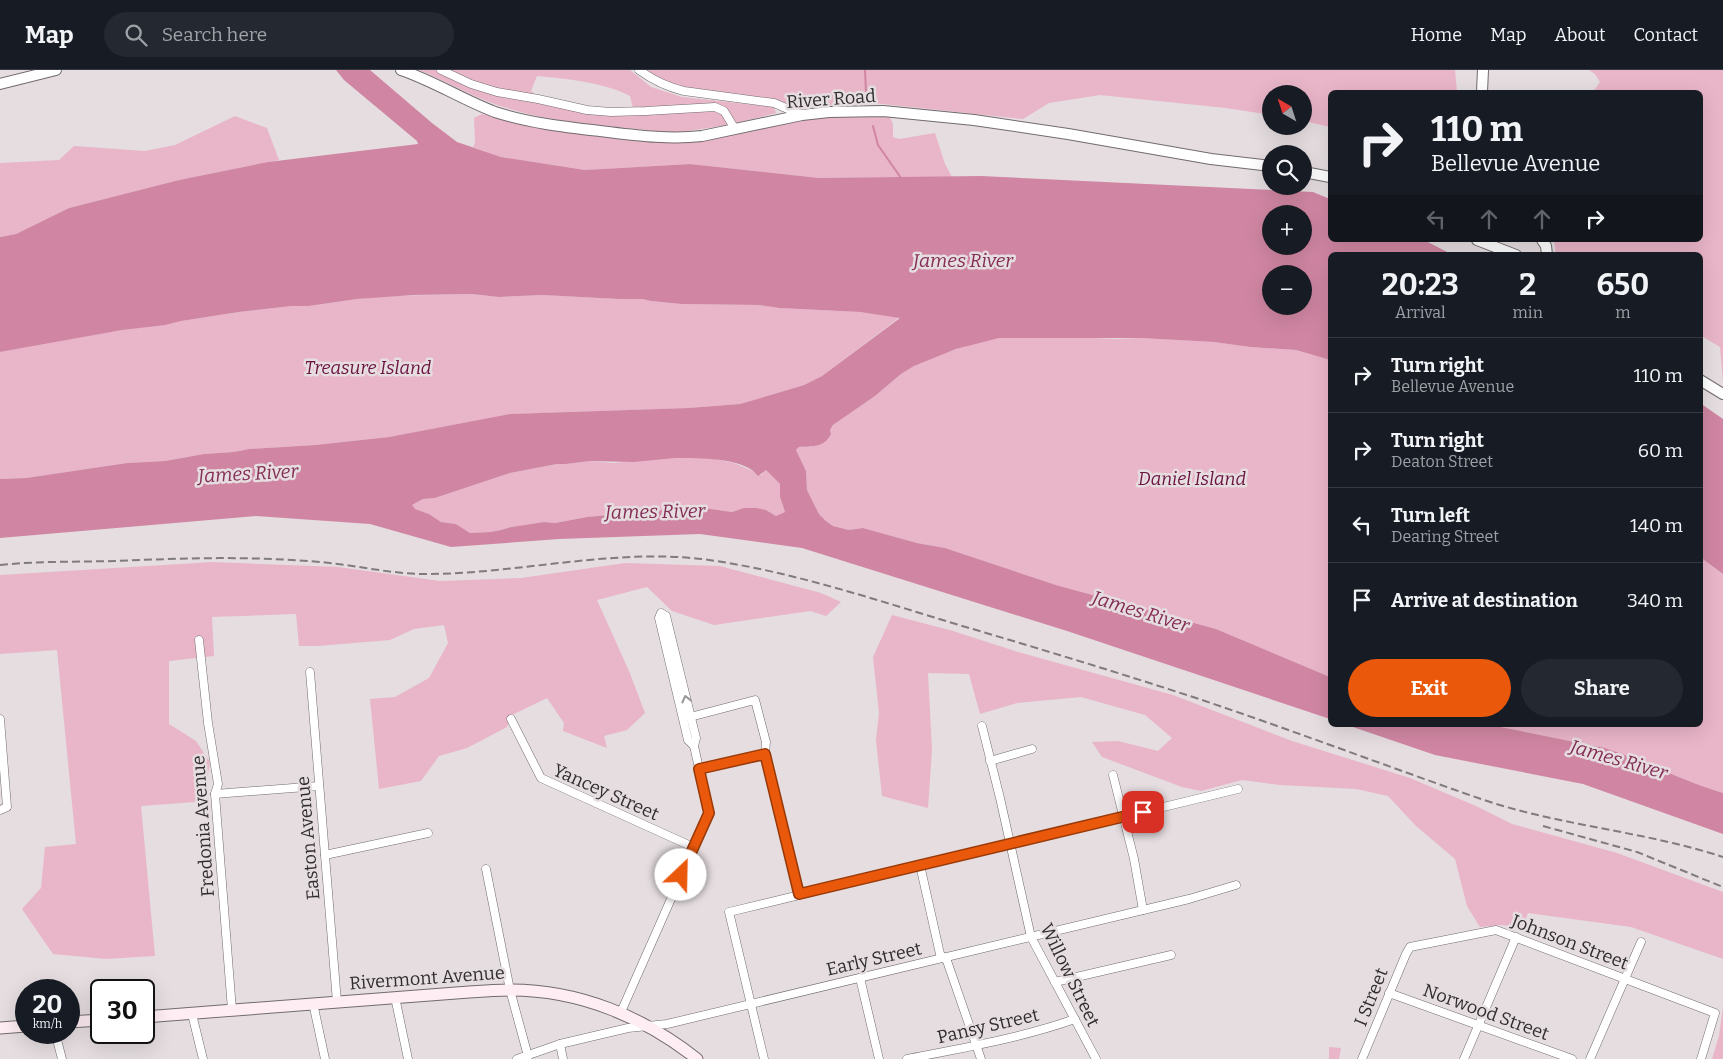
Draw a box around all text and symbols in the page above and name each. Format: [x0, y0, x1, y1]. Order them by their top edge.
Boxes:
search box [104, 12, 454, 57]
text: Map [25, 21, 74, 49]
icon: search [122, 21, 150, 49]
text: Search here [162, 23, 267, 46]
text: Home [1411, 24, 1462, 46]
text: Map [1490, 24, 1526, 46]
text: About [1554, 24, 1605, 46]
text: Contact [1633, 24, 1698, 46]
street label: River Road [786, 85, 877, 113]
north arrow [1262, 85, 1312, 135]
map controls [1262, 85, 1312, 315]
text: 110 m [1431, 108, 1523, 150]
icon: right [1348, 110, 1413, 175]
button: search [1262, 145, 1312, 195]
text: Bellevue Avenue [1431, 150, 1600, 177]
button: + [1262, 205, 1312, 255]
icon: left [1422, 205, 1450, 233]
icon: ahead [1475, 205, 1503, 233]
icon: ahead [1528, 205, 1556, 233]
icon: right [1581, 205, 1609, 233]
water label: James River [911, 249, 1014, 272]
button: − [1262, 265, 1312, 315]
text: 20:23 [1382, 267, 1459, 303]
text: 2 [1519, 267, 1536, 303]
text: 650 [1597, 267, 1649, 303]
text: Arrival [1395, 303, 1446, 322]
text: min [1513, 303, 1543, 322]
text: m [1615, 303, 1631, 322]
text: Turn right [1391, 354, 1484, 377]
park label: Treasure Island [305, 357, 432, 379]
icon: right [1348, 361, 1376, 389]
text: 110 m [1633, 364, 1683, 387]
text: Bellevue Avenue [1391, 377, 1514, 396]
text: Turn right [1391, 429, 1484, 452]
icon: right [1348, 436, 1376, 464]
text: 60 m [1638, 439, 1683, 462]
text: Deaton Street [1391, 452, 1493, 471]
water label: James River [195, 459, 300, 488]
park label: Daniel Island [1138, 468, 1246, 490]
water label: James River [603, 499, 707, 524]
text: Turn left [1391, 504, 1470, 527]
icon: left [1348, 511, 1376, 539]
text: 140 m [1630, 514, 1683, 537]
text: Dearing Street [1391, 527, 1499, 546]
water label: James River [1088, 585, 1193, 637]
icon: arrive [1348, 586, 1376, 614]
text: Arrive at destination [1391, 589, 1578, 612]
text: 340 m [1627, 589, 1683, 612]
button: Exit [1348, 659, 1511, 717]
button: Share [1521, 659, 1683, 717]
one-way arrow [681, 695, 692, 704]
water label: James River [1566, 734, 1671, 785]
street label: Fredonia Avenue [187, 755, 219, 897]
street label: Yancey Street [550, 759, 663, 825]
street label: Easton Avenue [292, 775, 324, 901]
pin [1122, 791, 1164, 833]
icon: arrive [1129, 798, 1157, 826]
position arrow [654, 848, 706, 900]
street label: Johnson Street [1508, 909, 1632, 975]
street label: Willow Street [1036, 920, 1105, 1031]
street label: Early Street [824, 937, 924, 981]
street label: Rivermont Avenue [349, 962, 505, 994]
street label: I Street [1349, 964, 1393, 1029]
speed limit sign: 30 [90, 979, 155, 1044]
street label: Norwood Street [1420, 979, 1552, 1045]
text: 20 [33, 990, 62, 1020]
street label: Pansy Street [935, 1004, 1041, 1048]
text: km/h [33, 1017, 62, 1031]

